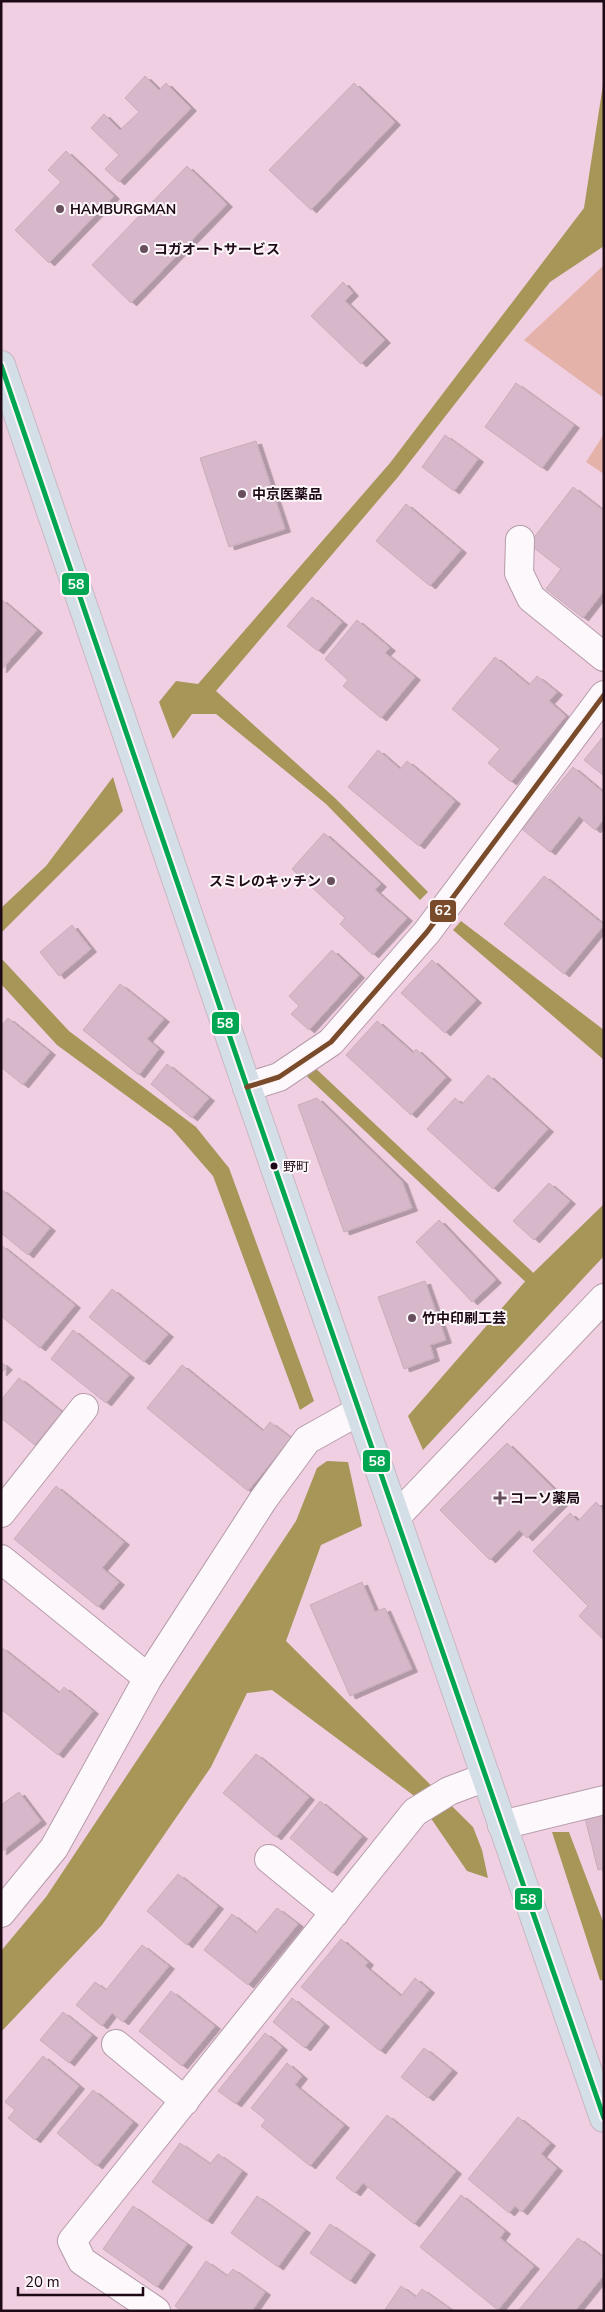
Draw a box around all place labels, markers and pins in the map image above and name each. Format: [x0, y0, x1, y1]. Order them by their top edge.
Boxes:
place label: HAMBURGMAN [70, 200, 176, 219]
marker: HAMBURGMAN [54, 203, 66, 215]
place label: コガオートサービス [154, 240, 280, 259]
marker: コガオートサービス [138, 243, 150, 255]
place label: 中京医薬品 [252, 485, 322, 504]
marker: 中京医薬品 [236, 488, 248, 500]
place label: スミレのキッチン [209, 872, 321, 891]
marker: スミレのキッチン [325, 875, 337, 887]
place label: 野町 [283, 1158, 309, 1176]
marker: 野町 [269, 1161, 279, 1171]
place label: 竹中印刷工芸 [422, 1309, 506, 1328]
marker: 竹中印刷工芸 [406, 1312, 418, 1324]
place label: コーソ薬局 [510, 1489, 580, 1508]
marker: コーソ薬局 [494, 1492, 506, 1504]

